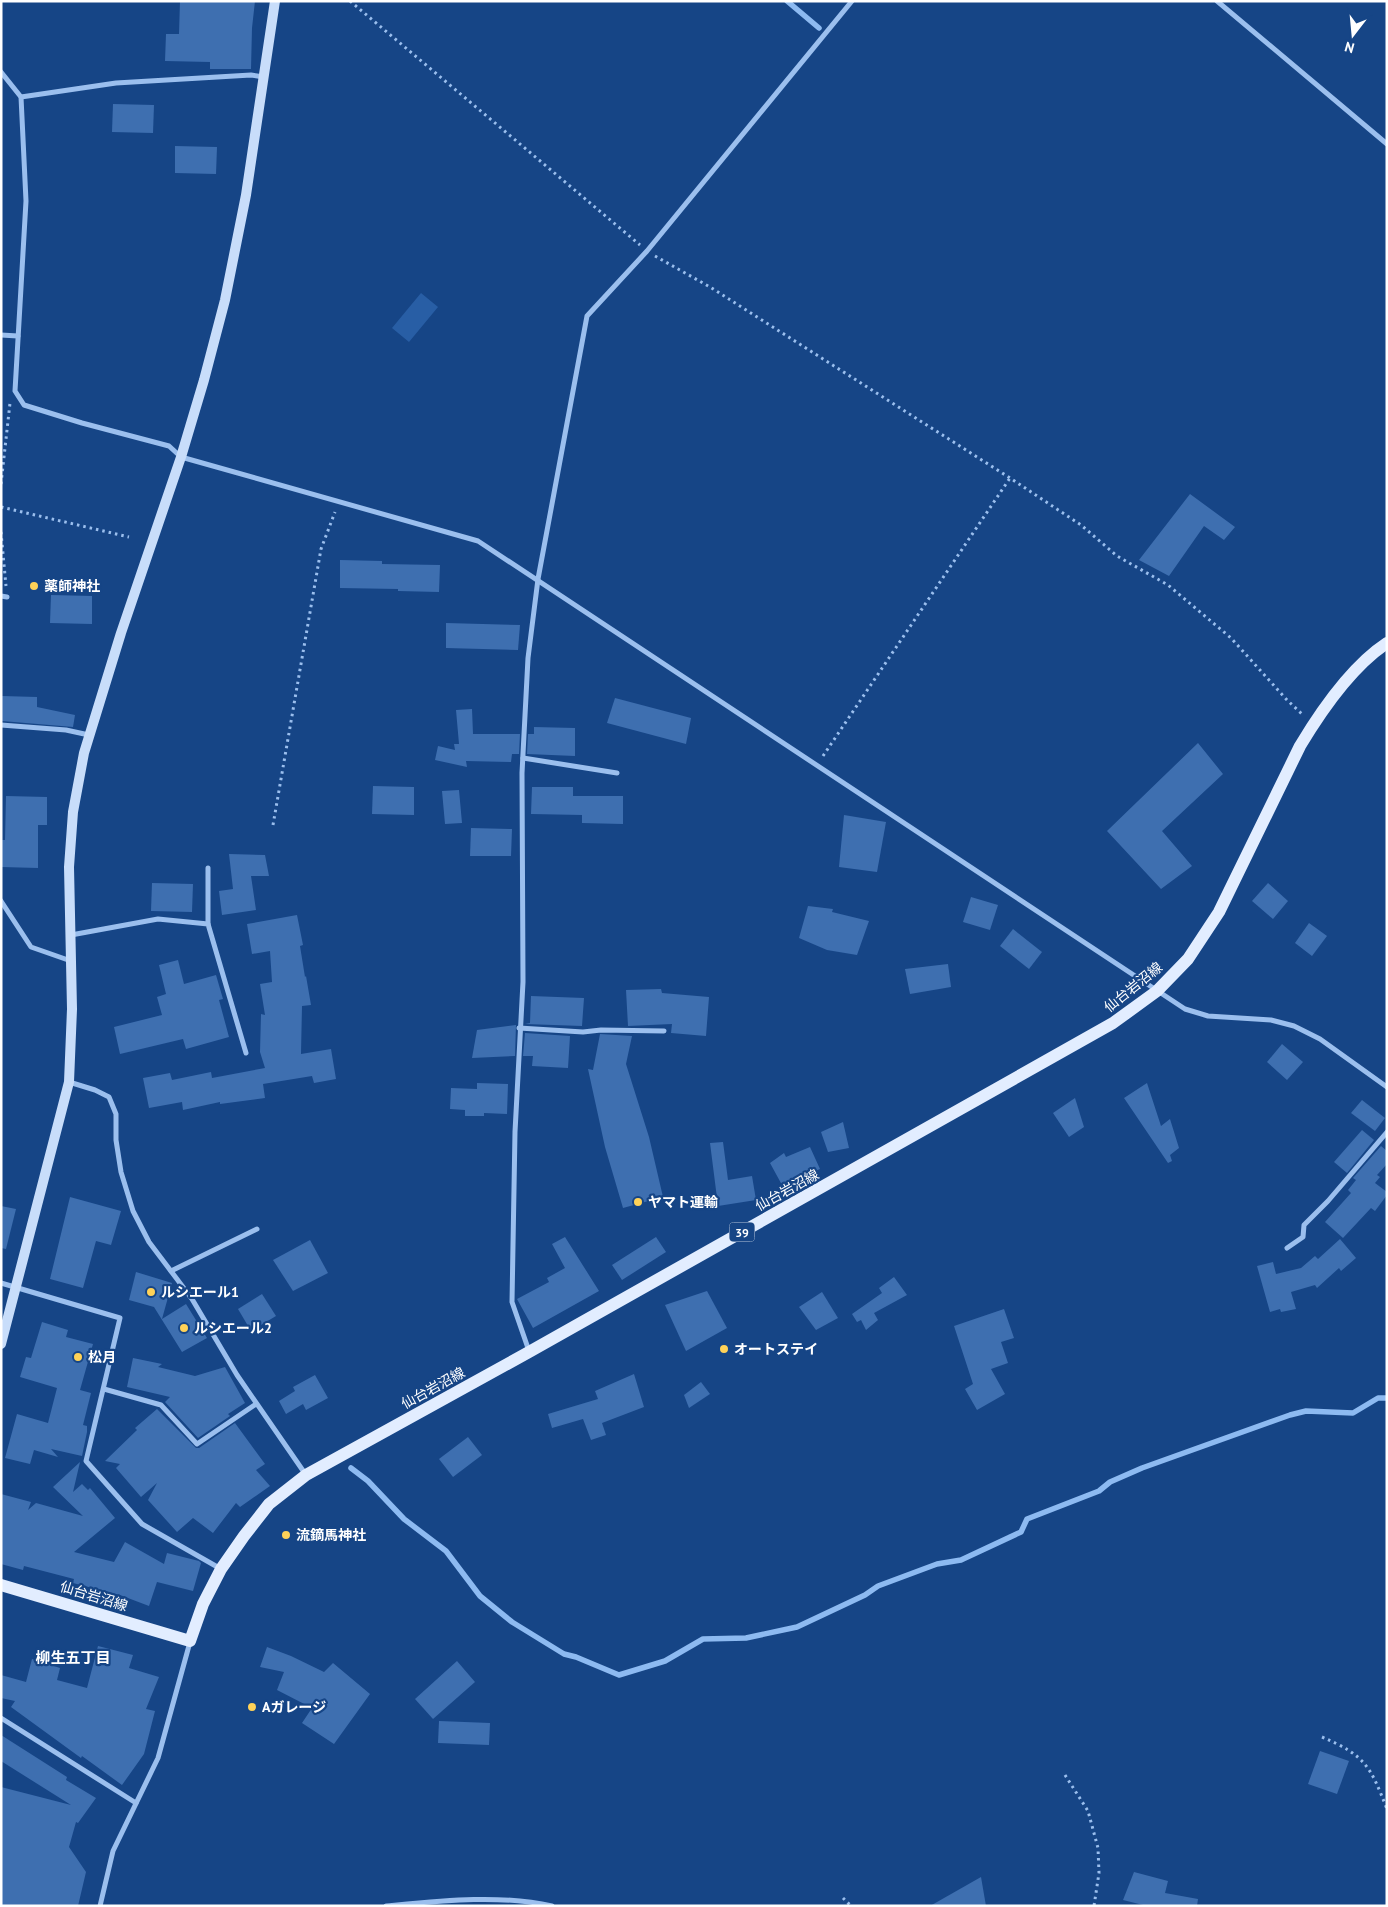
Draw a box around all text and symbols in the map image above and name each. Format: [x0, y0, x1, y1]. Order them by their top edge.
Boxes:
north arrow [1328, 10, 1378, 60]
text: N [1343, 38, 1356, 57]
place label: 薬師神社 [44, 577, 100, 595]
marker: 薬師神社 [28, 580, 40, 592]
street label: 仙台岩沼線 [1100, 958, 1166, 1016]
street label: 仙台岩沼線 [752, 1165, 822, 1215]
place label: ヤマト運輸 [648, 1193, 718, 1211]
marker: ヤマト運輸 [632, 1196, 644, 1208]
road number: 39 [730, 1222, 754, 1242]
place label: ルシエール1 [161, 1283, 239, 1301]
marker: ルシエール1 [145, 1286, 157, 1298]
place label: ルシエール2 [194, 1319, 272, 1337]
marker: ルシエール2 [178, 1322, 190, 1334]
place label: オートステイ [734, 1340, 818, 1358]
marker: オートステイ [718, 1343, 730, 1355]
place label: 松月 [88, 1348, 116, 1366]
marker: 松月 [72, 1351, 84, 1363]
street label: 仙台岩沼線 [398, 1363, 468, 1413]
place label: 流鏑馬神社 [296, 1526, 366, 1544]
marker: 流鏑馬神社 [280, 1529, 292, 1541]
street label: 仙台岩沼線 [58, 1577, 130, 1615]
district label: 柳生五丁目 [35, 1648, 111, 1667]
place label: Aガレージ [262, 1698, 326, 1716]
marker: Aガレージ [246, 1701, 258, 1713]

